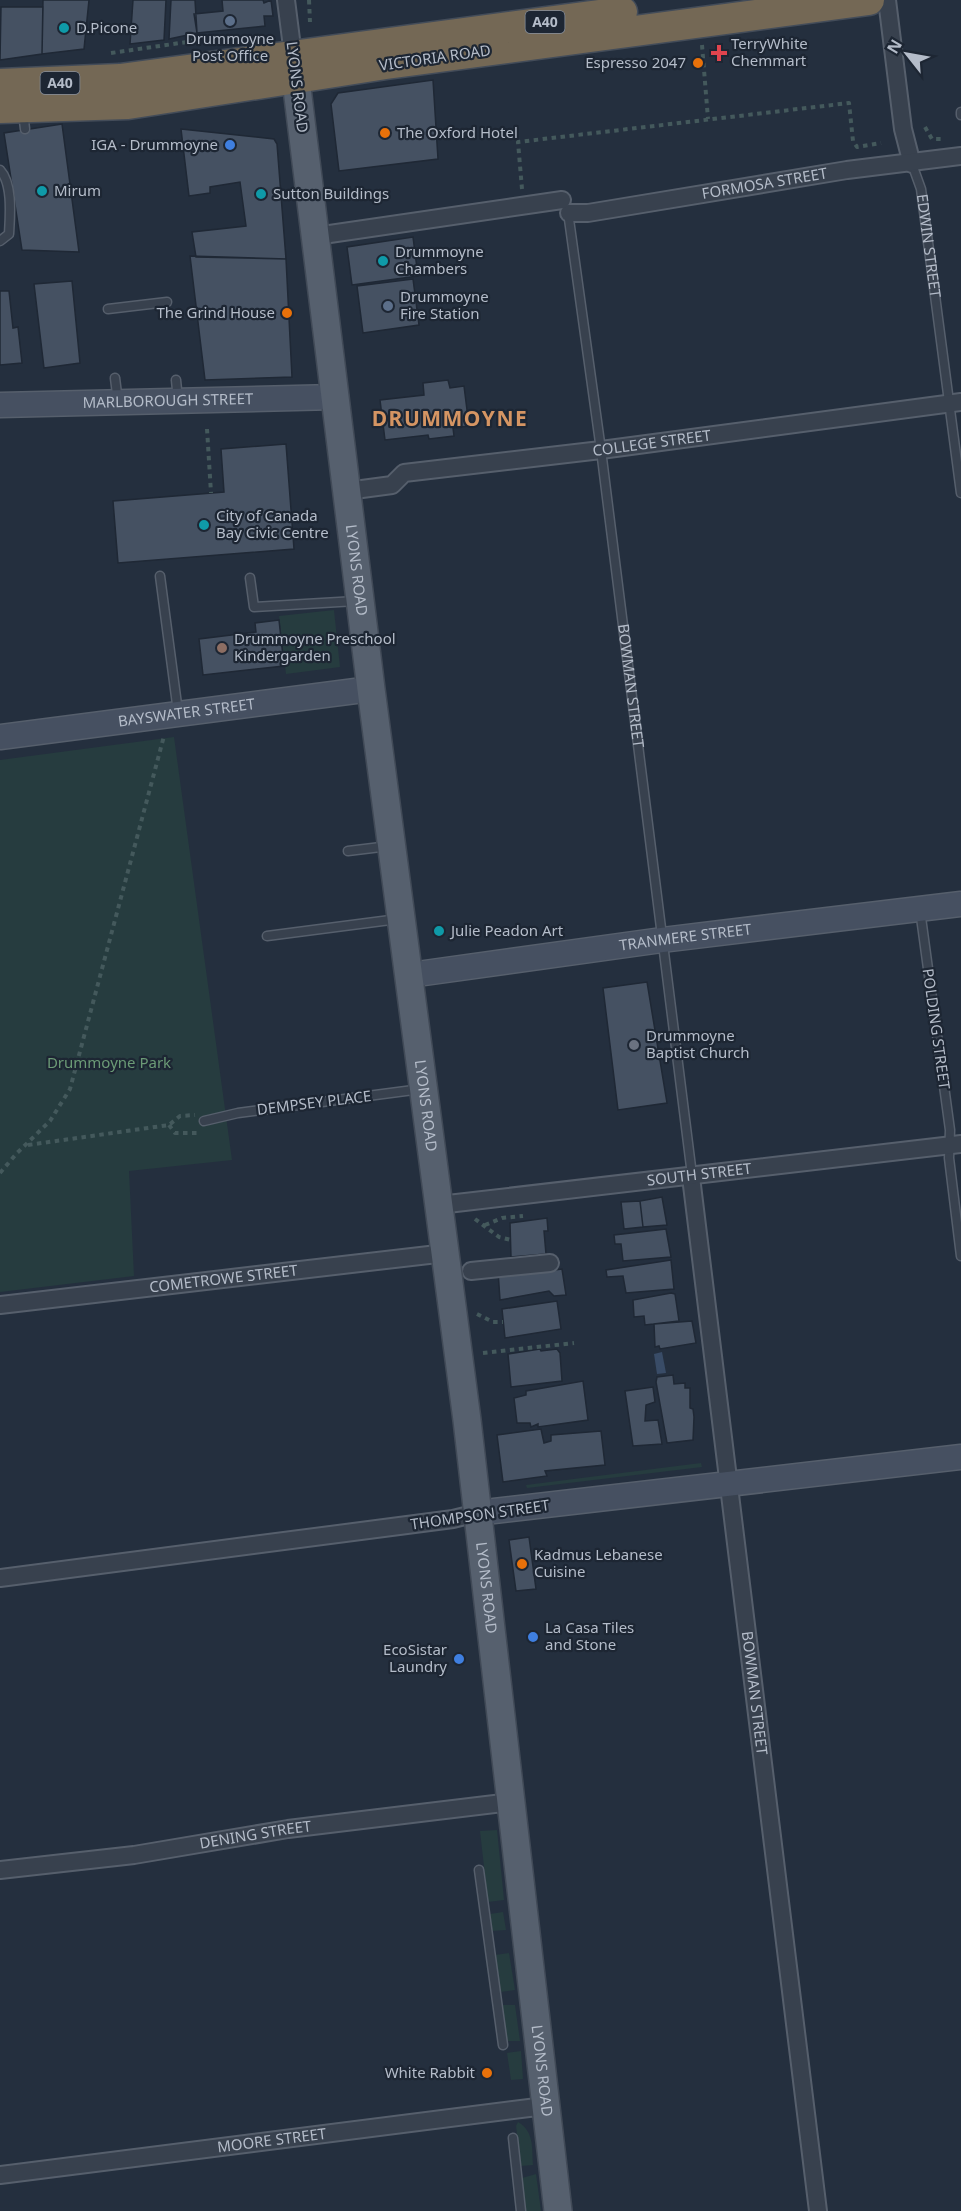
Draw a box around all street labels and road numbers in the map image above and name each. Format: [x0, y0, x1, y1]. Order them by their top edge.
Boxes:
road number: A40 [526, 11, 564, 33]
street label: VICTORIA ROAD [378, 39, 492, 75]
street label: LYONS ROAD [282, 40, 314, 134]
road number: A40 [40, 72, 80, 94]
street label: FORMOSA STREET [700, 162, 829, 203]
street label: EDWIN STREET [913, 193, 946, 300]
street label: MARLBOROUGH STREET [82, 388, 254, 412]
street label: COLLEGE STREET [592, 424, 713, 460]
street label: LYONS ROAD [342, 523, 373, 617]
street label: BOWMAN STREET [614, 623, 649, 750]
street label: BAYSWATER STREET [117, 693, 257, 731]
street label: TRANMERE STREET [618, 918, 753, 955]
street label: POLDING STREET [919, 967, 955, 1091]
street label: LYONS ROAD [411, 1058, 443, 1153]
street label: DEMPSEY PLACE [256, 1085, 372, 1119]
street label: SOUTH STREET [646, 1157, 753, 1190]
street label: COMETROWE STREET [148, 1259, 299, 1297]
street label: THOMPSON STREET [409, 1494, 551, 1534]
street label: LYONS ROAD [472, 1541, 503, 1635]
street label: BOWMAN STREET [738, 1630, 773, 1757]
street label: DENING STREET [198, 1815, 313, 1853]
street label: LYONS ROAD [528, 2024, 558, 2118]
street label: MOORE STREET [216, 2123, 328, 2156]

